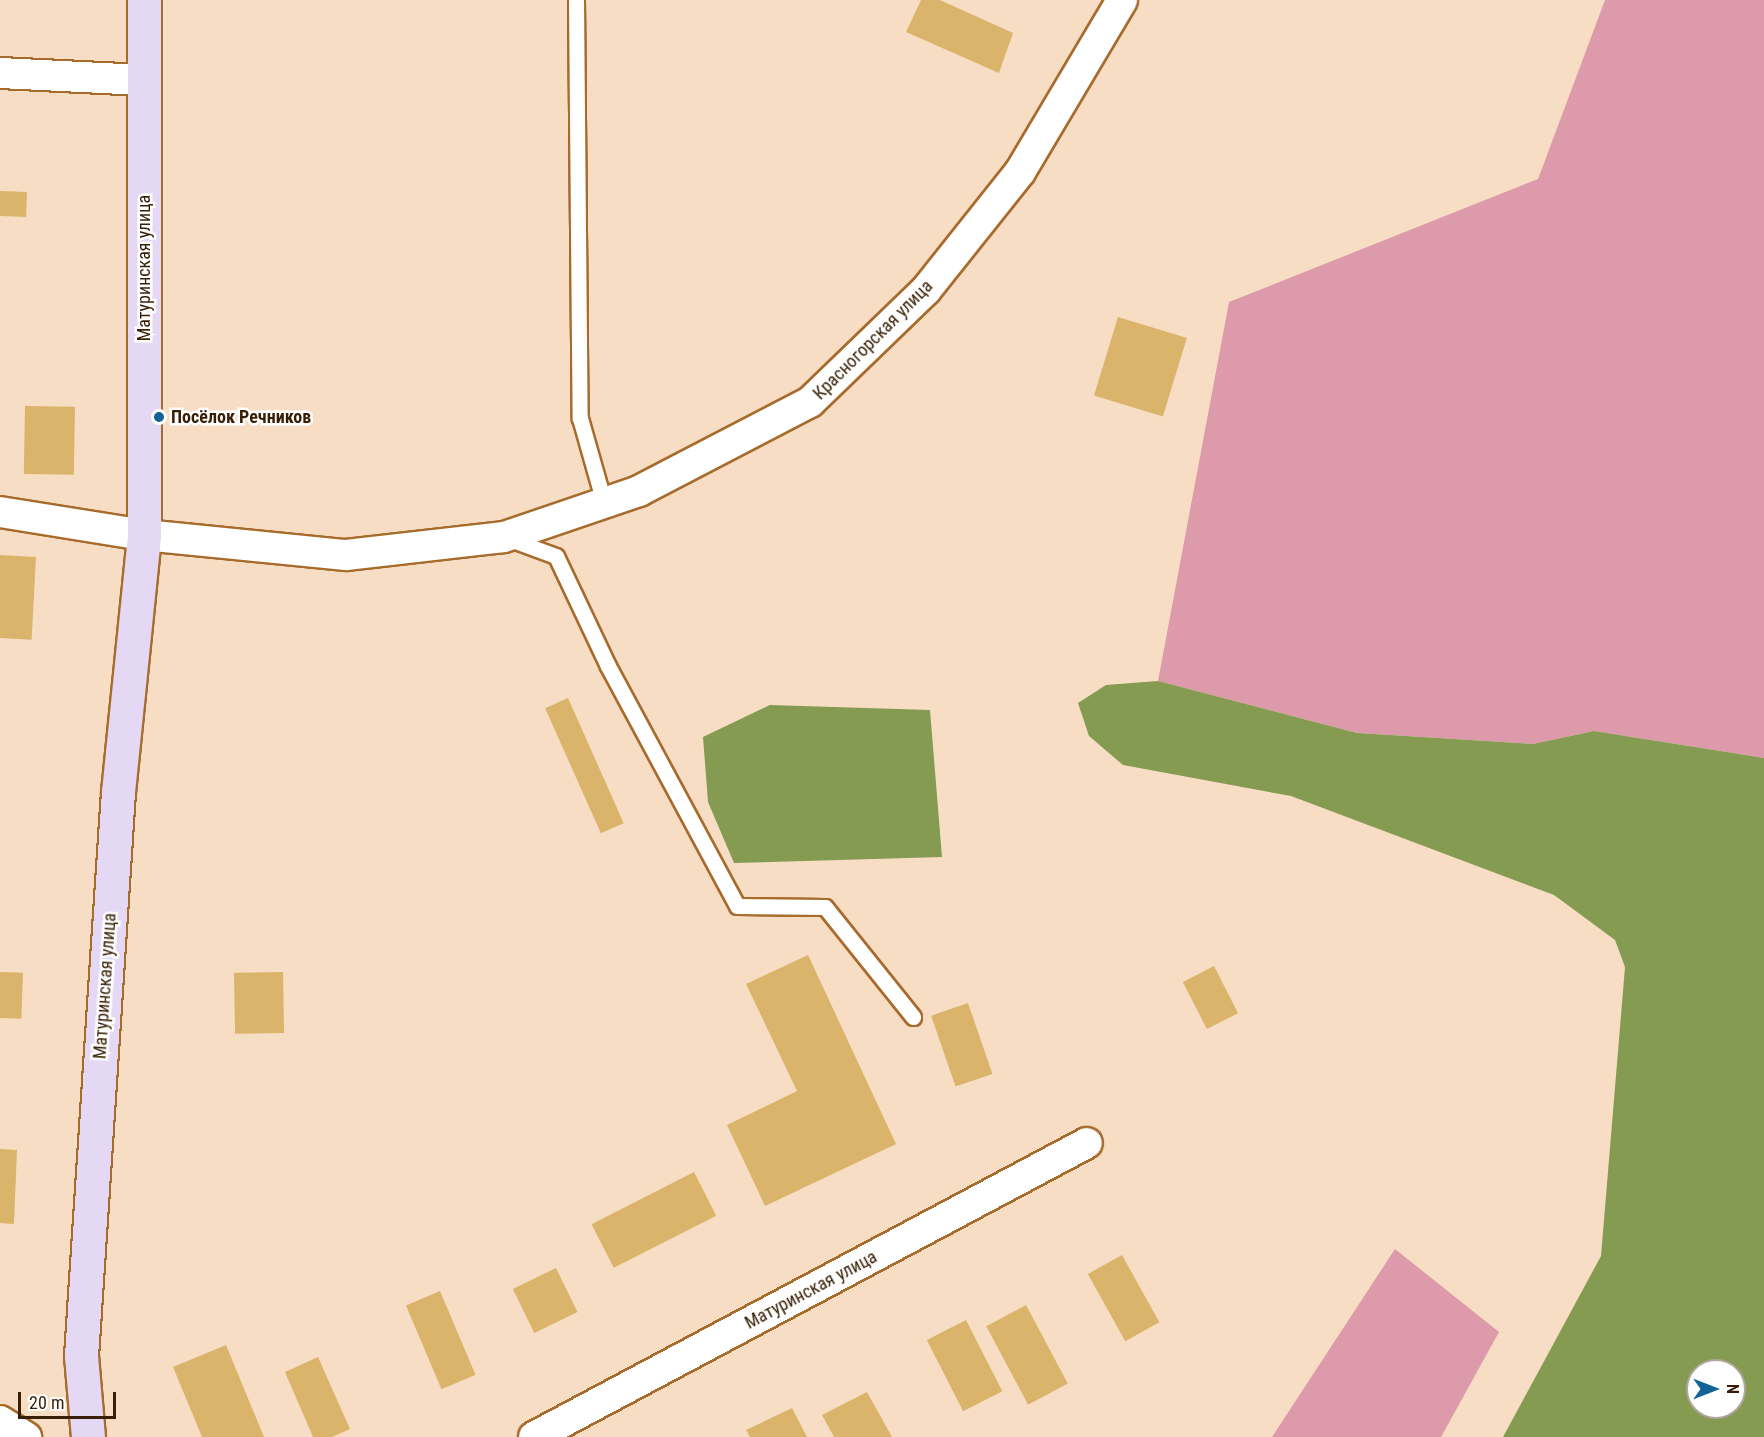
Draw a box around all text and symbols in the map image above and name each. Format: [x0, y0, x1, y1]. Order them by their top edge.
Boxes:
street label: Матуринская улица [133, 195, 155, 341]
street label: Красногорская улица [809, 276, 937, 404]
place label: Посёлок Речников [171, 406, 311, 428]
marker: Посёлок Речников [152, 410, 166, 424]
street label: Матуринская улица [89, 912, 121, 1060]
street label: Матуринская улица [741, 1246, 881, 1334]
north arrow [1686, 1359, 1746, 1419]
scale bar [21, 1380, 118, 1418]
text: N [1723, 1384, 1742, 1394]
text: 20 m [29, 1392, 64, 1413]

